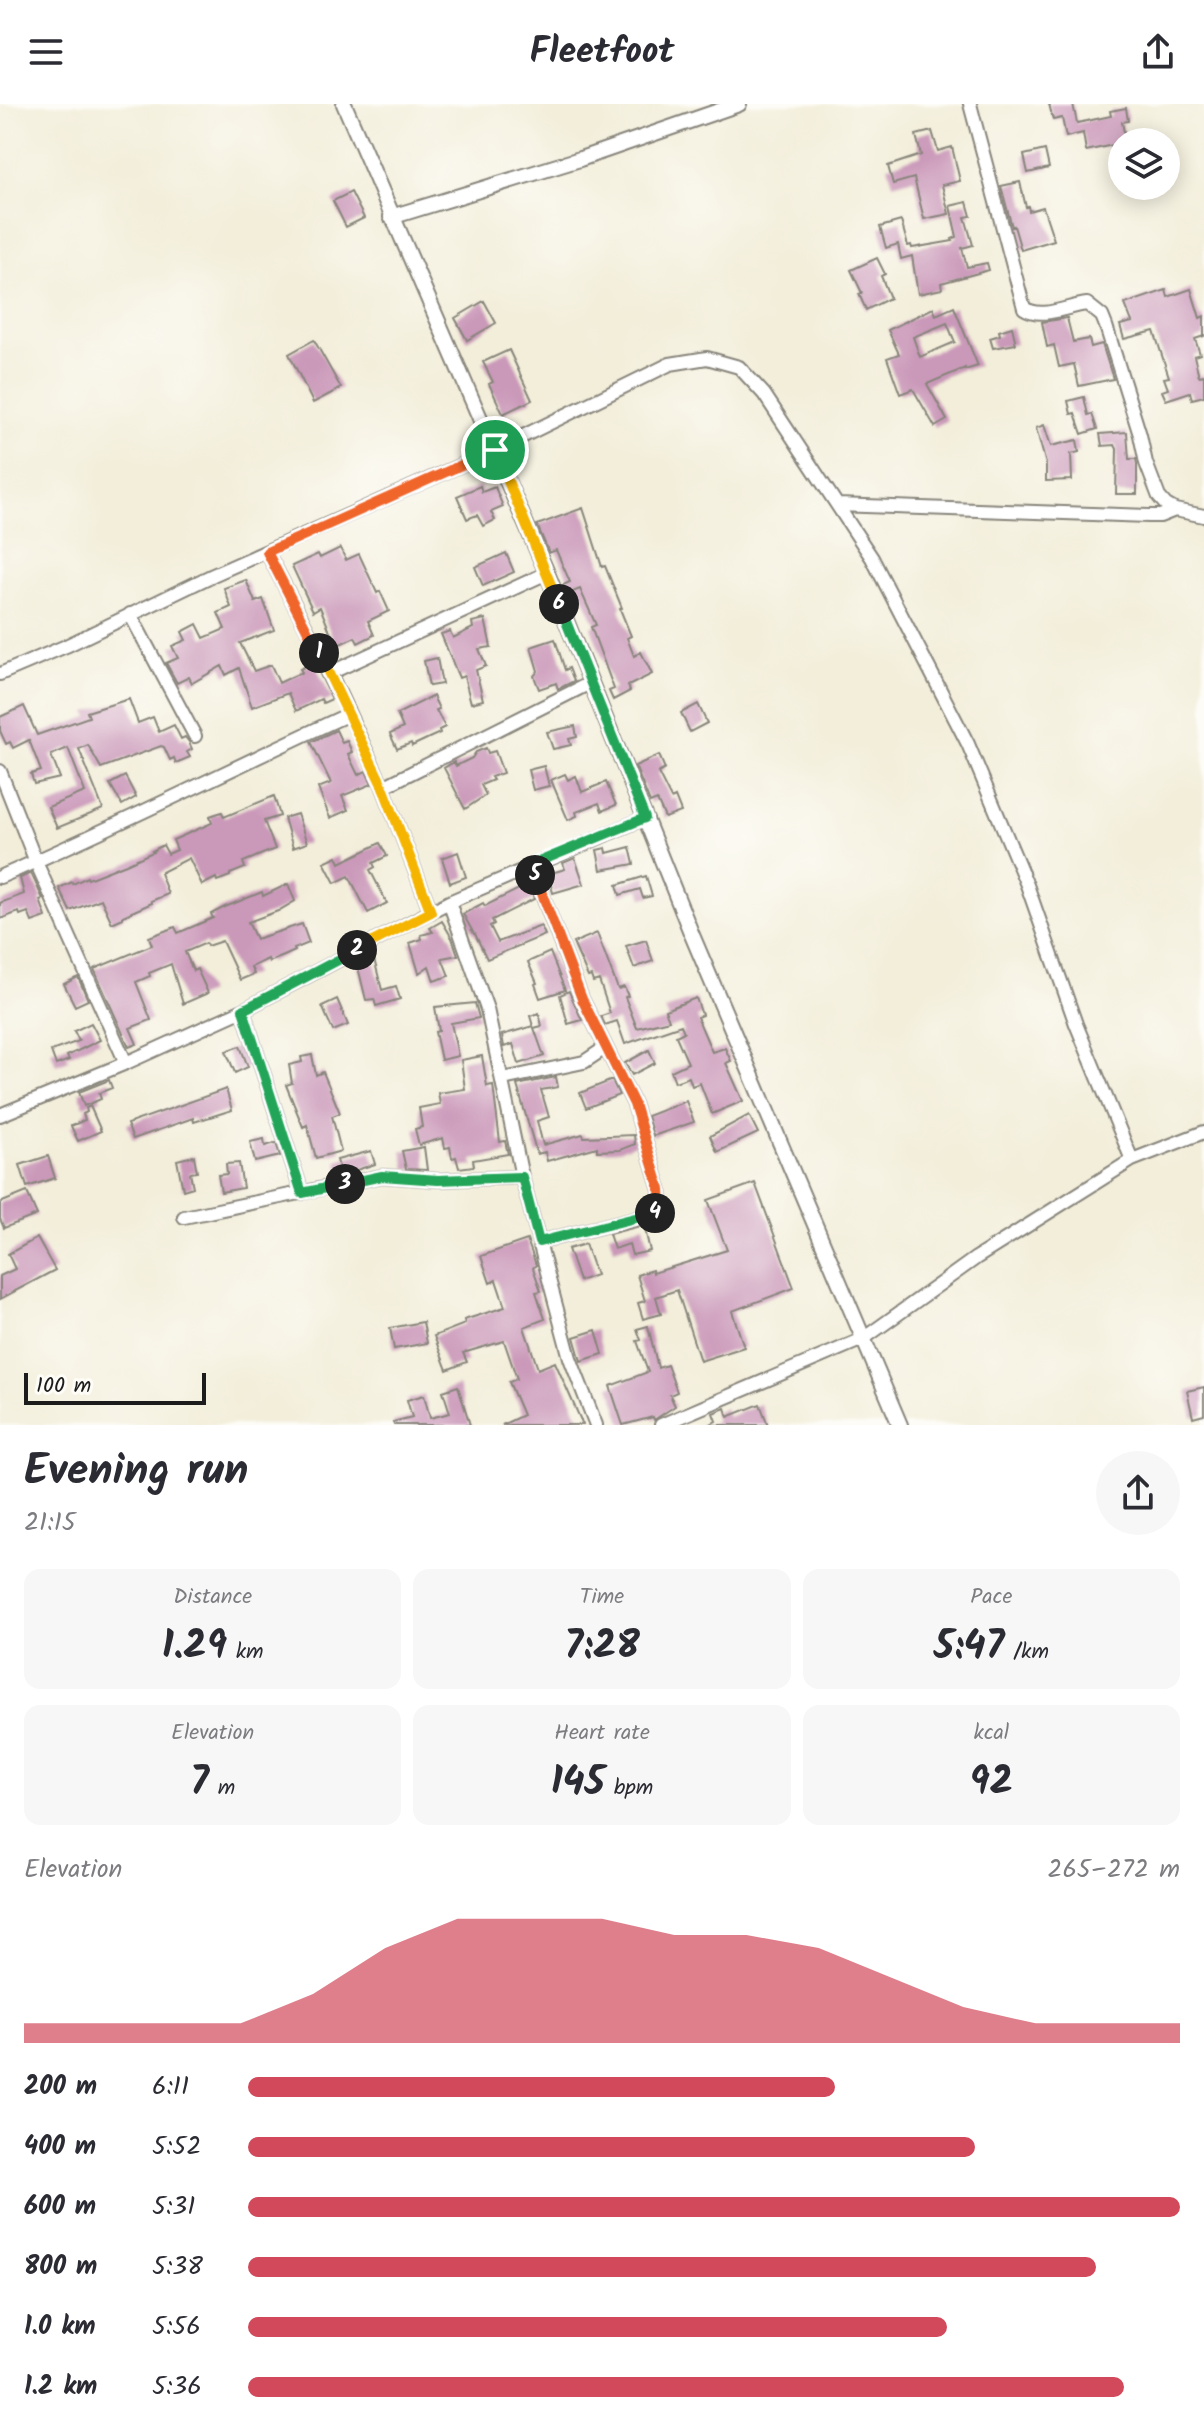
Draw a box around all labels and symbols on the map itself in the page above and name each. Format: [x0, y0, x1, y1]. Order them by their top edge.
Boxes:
pin [461, 416, 529, 484]
pin: 6 [539, 584, 579, 624]
pin: 1 [299, 633, 339, 673]
pin: 5 [515, 855, 555, 895]
pin: 2 [337, 930, 377, 970]
pin: 3 [325, 1164, 365, 1204]
pin: 4 [635, 1193, 675, 1233]
scale bar [24, 1369, 206, 1405]

